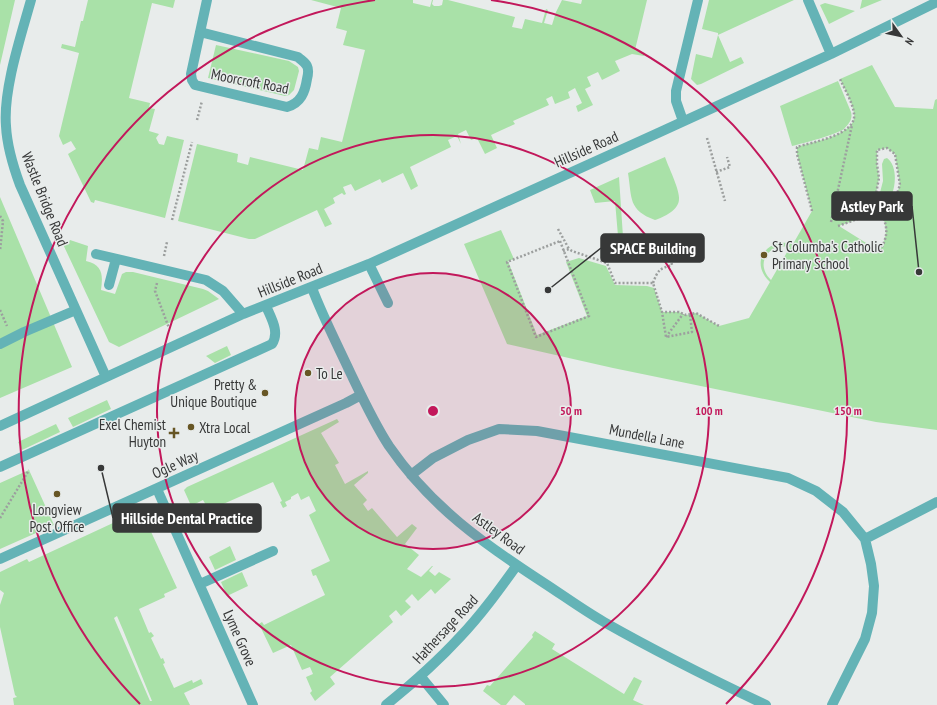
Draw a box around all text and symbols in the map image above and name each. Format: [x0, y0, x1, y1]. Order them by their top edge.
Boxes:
north arrow [881, 16, 921, 56]
text: N [902, 35, 917, 48]
street label: Moorcroft Road [209, 64, 291, 98]
street label: Hillside Road [551, 126, 621, 172]
street label: Wastle Bridge Road [17, 149, 73, 249]
callout: Astley Park [832, 192, 912, 220]
text: Astley Park [839, 196, 904, 216]
callout: SPACE Building [601, 234, 704, 262]
place label: St Columba's Catholic Primary School [772, 237, 884, 273]
text: SPACE Building [610, 238, 696, 258]
marker: St Columba's Catholic Primary School [759, 250, 769, 260]
street label: Hillside Road [255, 258, 325, 302]
place label: To Le [316, 364, 343, 383]
marker: To Le [303, 368, 313, 378]
place label: Pretty & Unique Boutique [170, 375, 257, 411]
marker: Pretty & Unique Boutique [260, 388, 270, 398]
text: 50 m [560, 403, 582, 418]
text: 100 m [695, 403, 723, 418]
text: 150 m [834, 403, 862, 418]
centre of rings [426, 404, 440, 418]
place label: Exel Chemist Huyton [99, 415, 166, 451]
place label: Xtra Local [199, 418, 251, 437]
street label: Mundella Lane [608, 419, 686, 453]
marker: Xtra Local [186, 422, 196, 432]
marker: Exel Chemist Huyton [169, 428, 179, 438]
street label: Ogle Way [149, 445, 201, 483]
marker: Longview Post Office [52, 489, 62, 499]
place label: Longview Post Office [29, 500, 85, 536]
callout: Hillside Dental Practice [113, 504, 261, 532]
text: Hillside Dental Practice [121, 508, 253, 528]
street label: Astley Road [469, 508, 529, 558]
street label: Hathersage Road [408, 590, 482, 668]
street label: Lyme Grove [219, 607, 261, 669]

